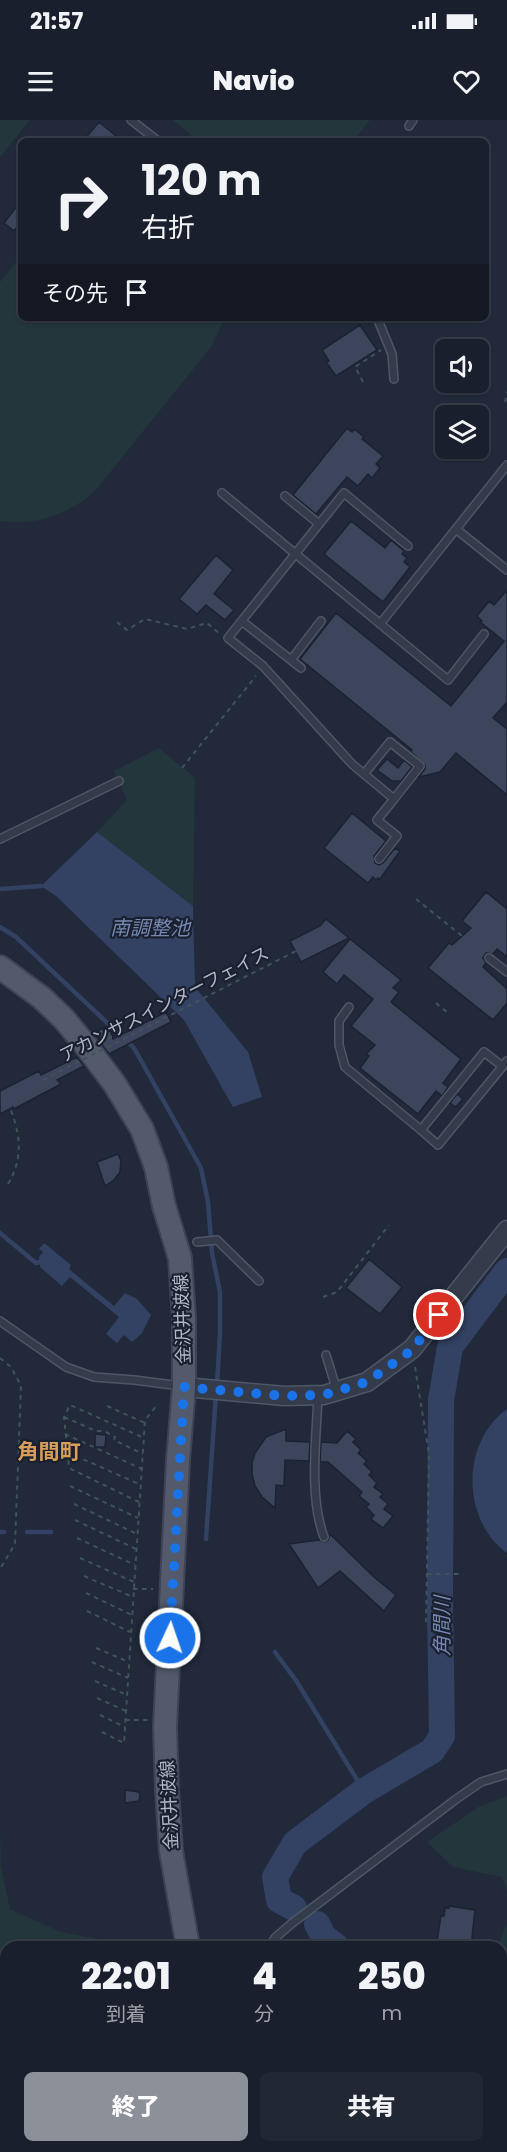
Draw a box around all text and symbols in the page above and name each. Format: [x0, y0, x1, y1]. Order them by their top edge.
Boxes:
text: 21:57 [30, 6, 83, 37]
text: Navio [212, 62, 295, 99]
icon: menu [24, 65, 57, 98]
icon: heart [450, 65, 483, 98]
text: 120 m [141, 151, 262, 210]
icon: right [42, 162, 120, 240]
text: 右折 [141, 209, 195, 246]
icon: arrive [120, 276, 153, 309]
text: その先 [42, 278, 108, 309]
map controls [435, 339, 489, 459]
button: sound [435, 339, 489, 393]
button: layers [435, 405, 489, 459]
water label: 南調整池 [110, 914, 192, 942]
street label: アカンサスインターフェイス [55, 940, 273, 1068]
street label: 金沢井波線 [168, 1274, 196, 1364]
pin [413, 1289, 464, 1340]
icon: arrive [422, 1298, 455, 1331]
district label: 角間町 [18, 1437, 81, 1466]
water label: 角間川 [428, 1594, 456, 1656]
position arrow [138, 1606, 202, 1670]
street label: 金沢井波線 [154, 1759, 184, 1851]
text: 22:01 [81, 1951, 171, 2002]
text: 4 [252, 1951, 277, 2002]
text: 250 [358, 1951, 426, 2002]
text: m [382, 1999, 402, 2027]
text: 到着 [106, 2000, 146, 2028]
text: 分 [254, 2000, 274, 2028]
button: 終了 [24, 2072, 248, 2141]
button: 共有 [260, 2072, 483, 2141]

